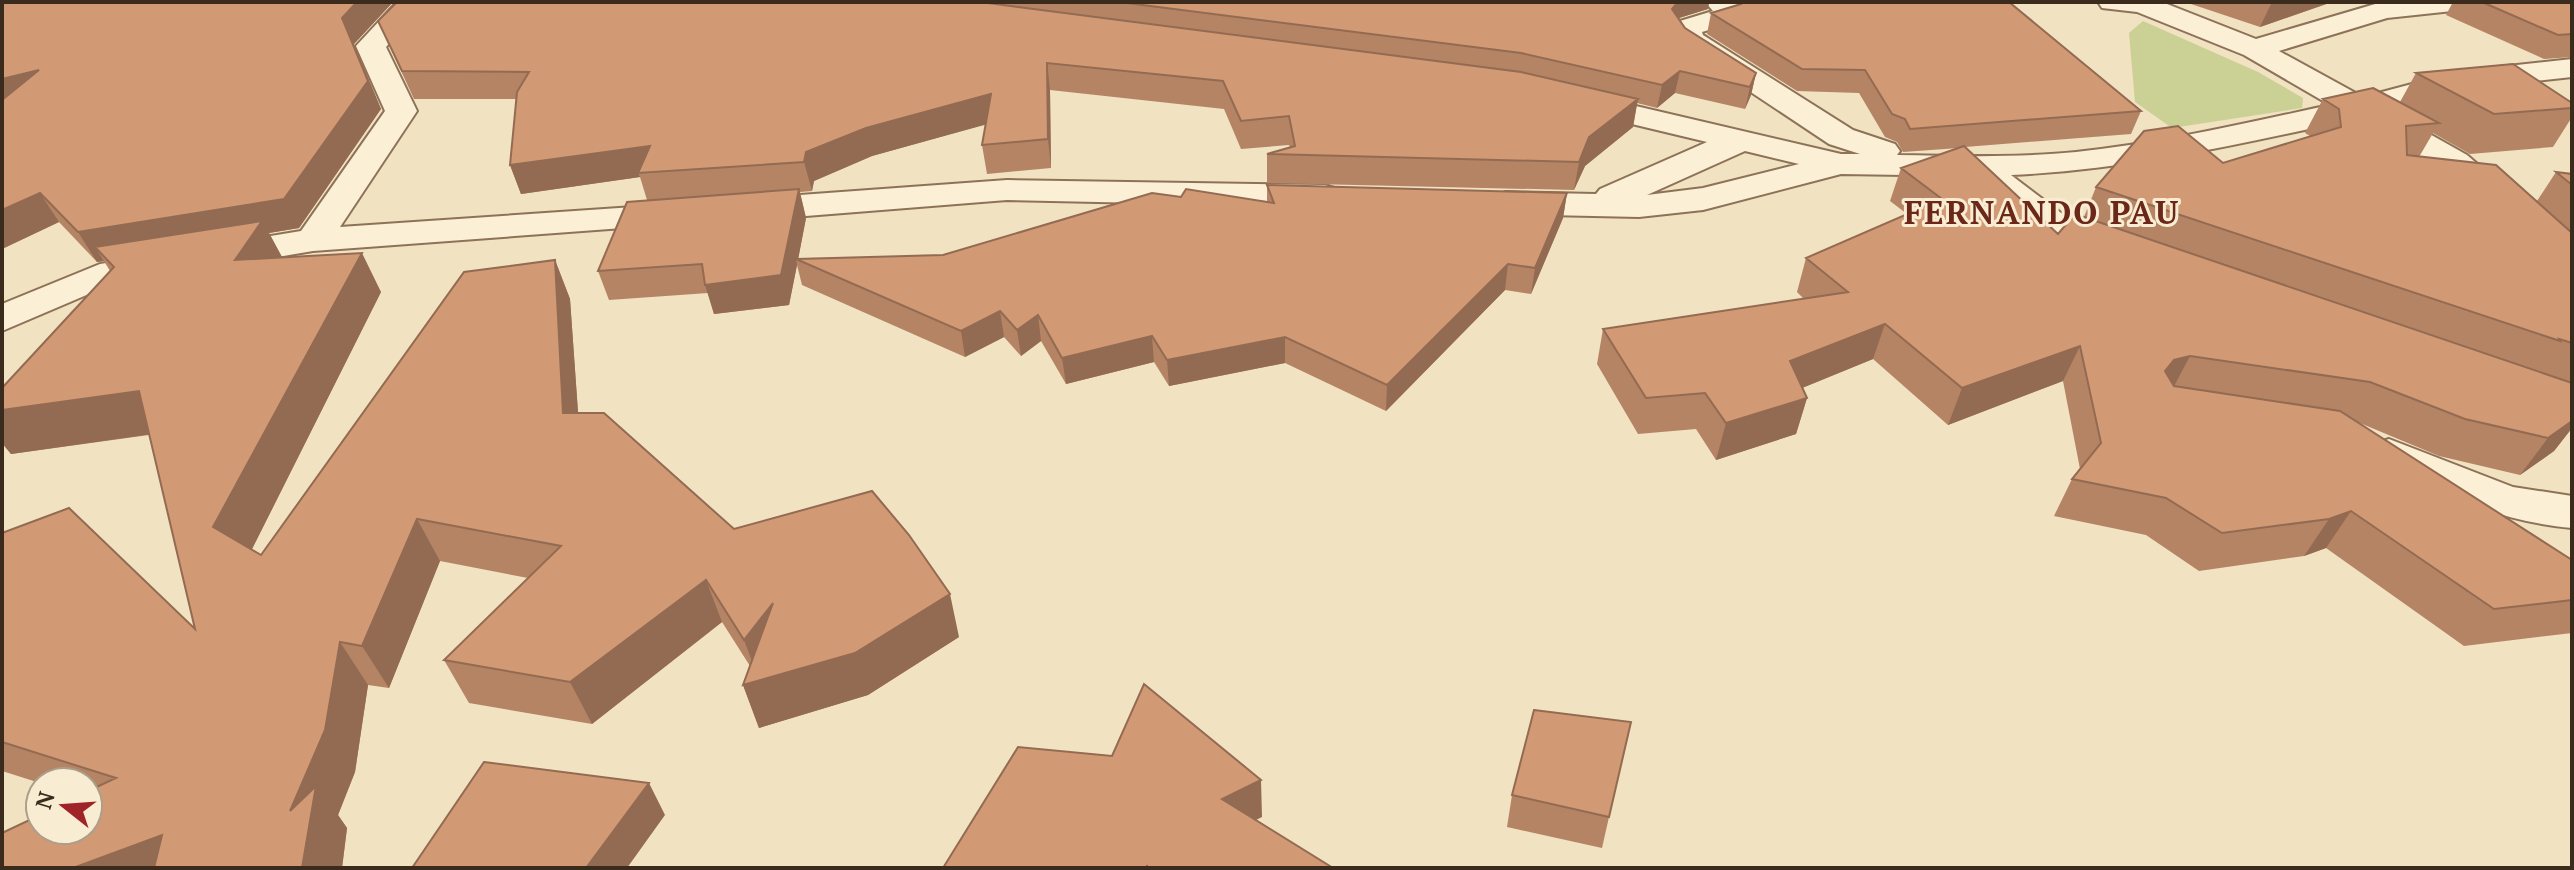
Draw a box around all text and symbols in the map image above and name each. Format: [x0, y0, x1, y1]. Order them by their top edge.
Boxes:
district label: FERNANDO PAU [1904, 191, 2180, 233]
north arrow [24, 766, 104, 846]
text: N [28, 787, 61, 812]

